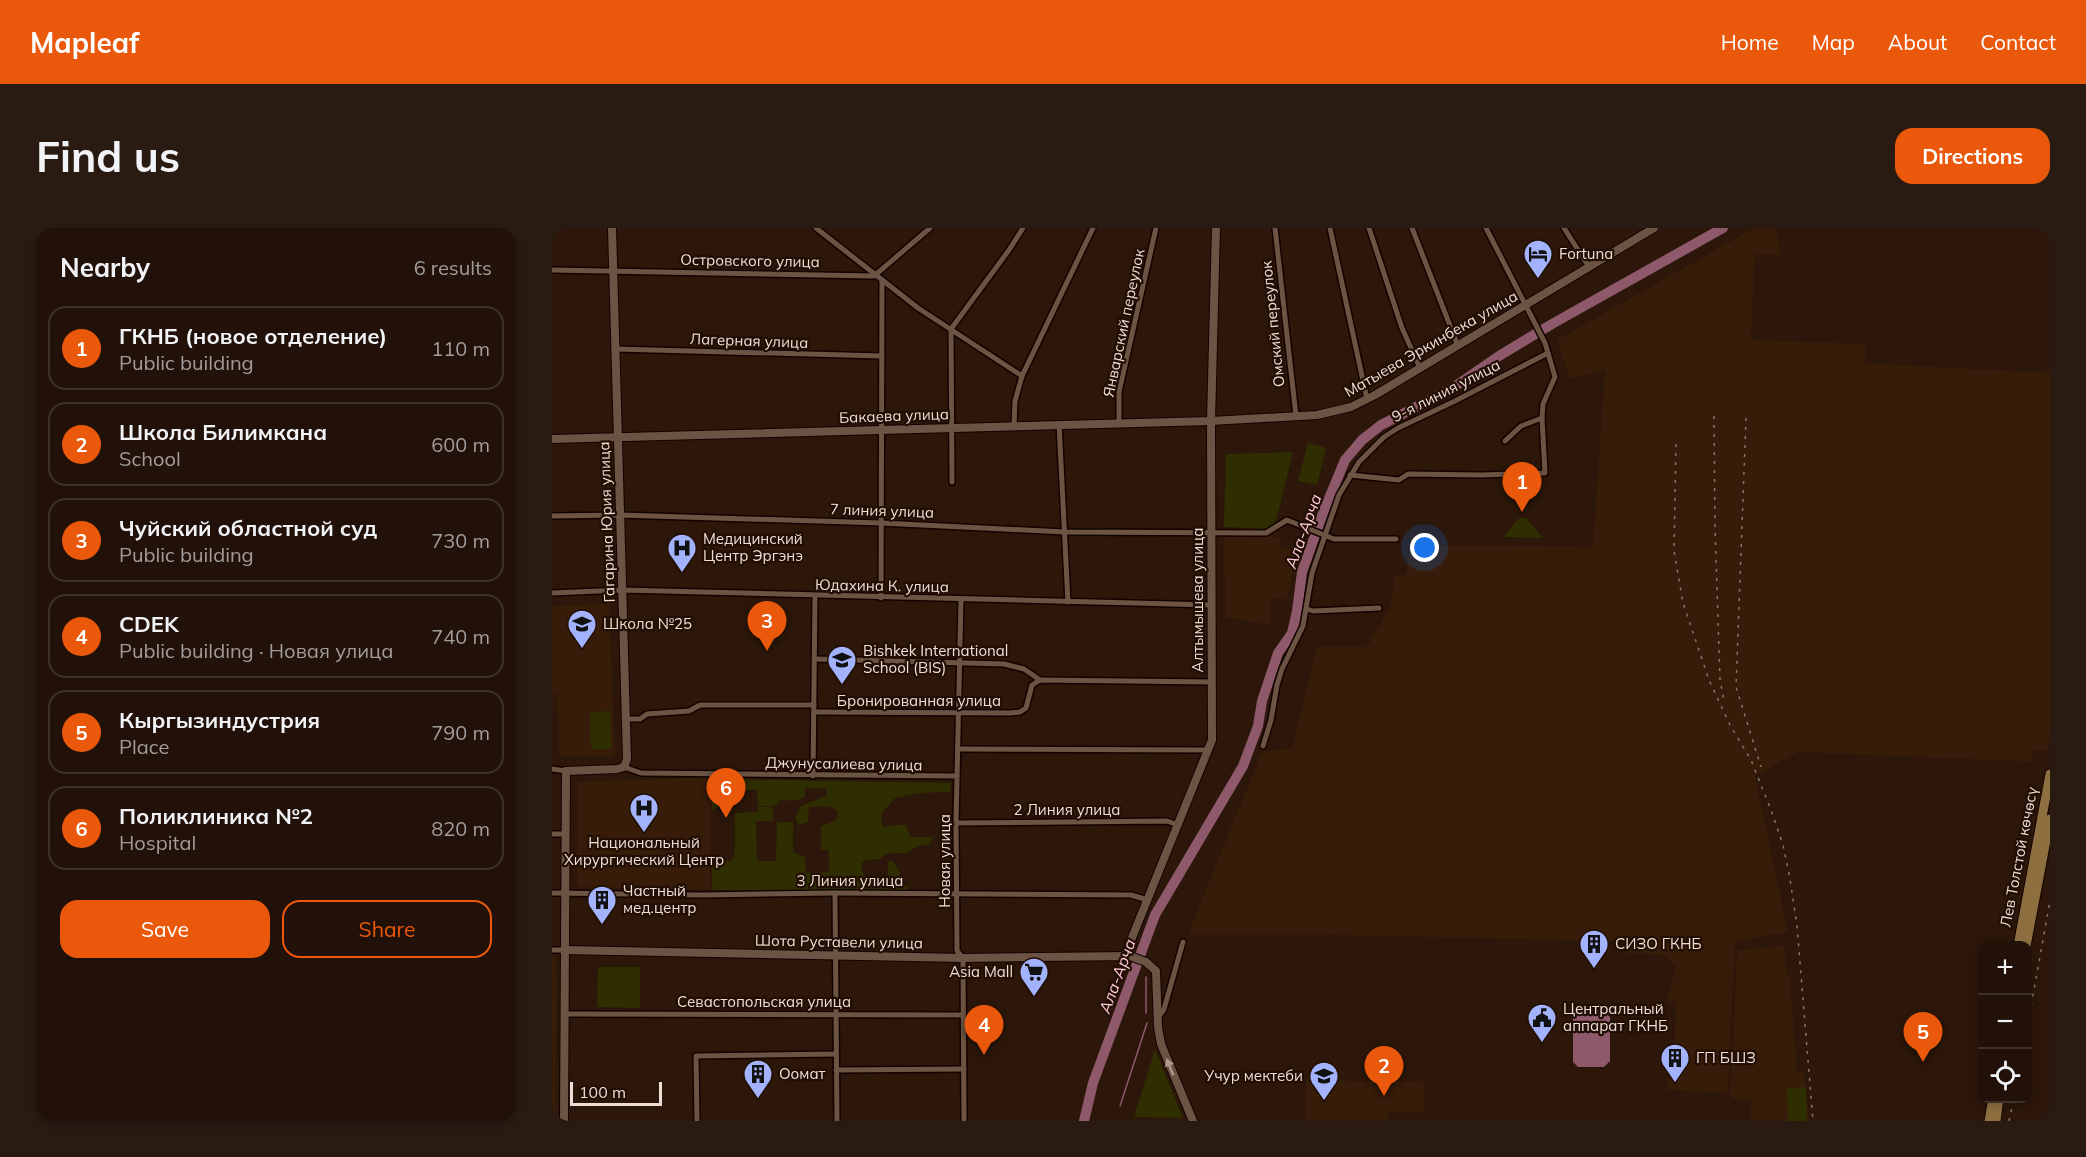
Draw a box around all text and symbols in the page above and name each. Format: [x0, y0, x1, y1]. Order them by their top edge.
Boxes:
text: Mapleaf [30, 25, 139, 60]
text: Home [1721, 29, 1779, 55]
text: Map [1812, 29, 1855, 55]
text: About [1888, 29, 1947, 55]
text: Contact [1980, 29, 2056, 55]
button: Directions [1895, 128, 2050, 184]
text: Find us [36, 130, 180, 183]
hotel icon: Fortuna [1522, 238, 1554, 280]
place label: Fortuna [1559, 244, 1613, 263]
street label: Январский переулок [1098, 246, 1149, 399]
street label: Островского улица [680, 250, 820, 271]
text: Nearby [60, 251, 150, 284]
text: 6 results [414, 255, 492, 280]
street label: Омский переулок [1256, 259, 1289, 388]
street label: Матыева Эркинбека улица [1341, 286, 1521, 401]
text: ГКНБ (новое отделение) [119, 322, 387, 350]
street label: Лагерная улица [689, 329, 809, 352]
text: 1 [76, 336, 88, 361]
text: 110 m [431, 336, 490, 361]
text: Public building [119, 350, 254, 375]
street label: 9-я линия улица [1388, 355, 1503, 426]
street label: Бакаева улица [839, 404, 949, 427]
text: Школа Билимкана [119, 418, 327, 446]
text: 2 [76, 432, 88, 457]
text: 600 m [431, 432, 490, 457]
street label: Гагарина Юрия улица [594, 441, 619, 603]
text: School [119, 446, 181, 471]
pin: 1 [1502, 462, 1542, 512]
water label: Ала-Арча [1280, 491, 1326, 572]
street label: 7 линия улица [830, 499, 935, 522]
text: Чуйский областной суд [119, 514, 377, 542]
text: 3 [76, 528, 88, 553]
text: 730 m [431, 528, 490, 553]
street label: Алтымышева улица [1188, 528, 1207, 672]
place label: Медицинский Центр Эргэнэ [703, 529, 803, 565]
hospital icon: Медицинский Центр Эргэнэ [666, 532, 698, 574]
your location [1410, 533, 1439, 562]
text: Public building [119, 542, 254, 567]
street label: Юдахина К. улица [815, 575, 949, 596]
pin: 3 [748, 602, 786, 651]
school or university icon: Школа №25 [566, 608, 598, 650]
text: CDEK [119, 610, 179, 638]
place label: Школа №25 [603, 614, 692, 633]
text: 4 [76, 624, 88, 649]
text: 740 m [431, 624, 490, 649]
text: Public building · Новая улица [119, 638, 394, 663]
place label: Bishkek International School (BIS) [863, 641, 1008, 677]
school or university icon: Bishkek International School (BIS) [826, 644, 858, 686]
street label: Бронированная улица [837, 691, 1001, 710]
text: Кыргызиндустрия [119, 706, 320, 734]
text: 5 [76, 720, 88, 745]
text: 790 m [431, 720, 490, 745]
text: Place [119, 734, 169, 759]
street label: Джунусалиева улица [765, 753, 923, 774]
pin: 6 [706, 768, 746, 818]
street label: Лев Толстой көчөсү [1996, 785, 2041, 929]
hospital icon: Национальный Хирургический Центр [628, 792, 660, 834]
street label: 2 Линия улица [1013, 800, 1121, 819]
text: Поликлиника №2 [119, 802, 313, 830]
street label: Новая улица [935, 814, 954, 908]
text: 6 [76, 816, 88, 841]
text: 820 m [431, 816, 490, 841]
text: Hospital [119, 830, 196, 855]
place label: Национальный Хирургический Центр [564, 833, 724, 869]
street label: 3 Линия улица [796, 871, 904, 890]
place label: Частный мед.центр [623, 881, 696, 917]
building icon: Частный мед.центр [586, 884, 618, 926]
button: Save [60, 900, 270, 958]
button: Share [282, 900, 492, 958]
building icon: СИЗО ГКНБ [1578, 928, 1610, 970]
street label: Шота Руставели улица [755, 931, 923, 952]
place label: СИЗО ГКНБ [1615, 934, 1702, 953]
water label: Ала-Арча [1094, 936, 1140, 1017]
map controls [1978, 941, 2032, 1103]
button: + [1978, 941, 2032, 995]
supermarket icon: Asia Mall [1018, 956, 1050, 998]
place label: Asia Mall [949, 962, 1013, 981]
street label: Севастопольская улица [677, 992, 851, 1011]
button: − [1978, 995, 2032, 1049]
place label: Центральный аппарат ГКНБ [1563, 999, 1668, 1035]
public building icon: Центральный аппарат ГКНБ [1526, 1002, 1558, 1044]
pin: 4 [964, 1006, 1004, 1055]
pin: 5 [1904, 1012, 1942, 1062]
building icon: ГП БШЗ [1659, 1042, 1691, 1084]
pin: 2 [1364, 1046, 1404, 1096]
place label: ГП БШЗ [1696, 1048, 1756, 1067]
button: locate [1978, 1049, 2032, 1103]
building icon: Оомат [742, 1058, 774, 1100]
one-way arrow [1165, 1058, 1175, 1076]
school or university icon: Учур мектеби [1308, 1060, 1340, 1102]
place label: Оомат [779, 1064, 826, 1083]
place label: Учур мектеби [1203, 1066, 1303, 1085]
scale bar [570, 1079, 662, 1106]
text: 100 m [579, 1082, 626, 1102]

